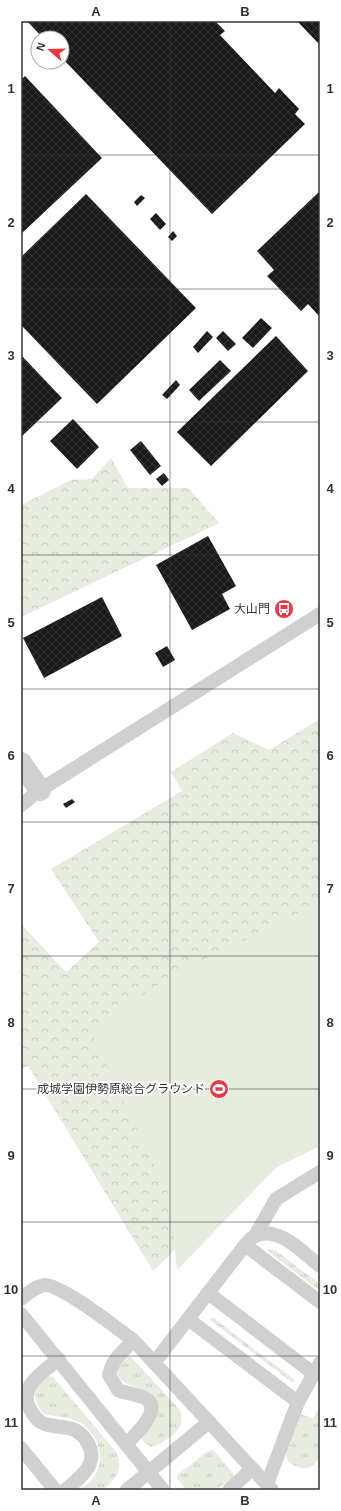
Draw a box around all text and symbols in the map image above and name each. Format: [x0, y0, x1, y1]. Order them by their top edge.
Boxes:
text: A [91, 4, 101, 19]
text: B [240, 4, 250, 19]
north arrow [30, 30, 70, 70]
text: N [34, 41, 48, 52]
text: 1 [7, 81, 15, 96]
text: 1 [326, 81, 334, 96]
text: 2 [7, 215, 15, 230]
text: 2 [326, 215, 334, 230]
text: 3 [7, 348, 15, 363]
text: 3 [326, 348, 334, 363]
text: 4 [7, 481, 15, 496]
text: 4 [326, 481, 334, 496]
bus stop icon: 大山門 [273, 598, 295, 620]
place label: 大山門 [234, 602, 270, 616]
text: 5 [7, 615, 15, 630]
text: 5 [326, 615, 334, 630]
text: 6 [7, 748, 15, 763]
text: 6 [326, 748, 334, 763]
text: 7 [7, 881, 15, 896]
text: 7 [326, 881, 334, 896]
text: 8 [7, 1015, 15, 1030]
text: 8 [326, 1015, 334, 1030]
sports icon: 成城学園伊勢原総合グラウンド [208, 1078, 230, 1100]
place label: 成城学園伊勢原総合グラウンド [37, 1082, 205, 1096]
text: 9 [7, 1148, 15, 1163]
text: 9 [326, 1148, 334, 1163]
text: 10 [4, 1282, 18, 1297]
text: 10 [323, 1282, 337, 1297]
text: 11 [4, 1415, 18, 1430]
text: 11 [323, 1415, 337, 1430]
text: A [91, 1493, 101, 1508]
text: B [240, 1493, 250, 1508]

